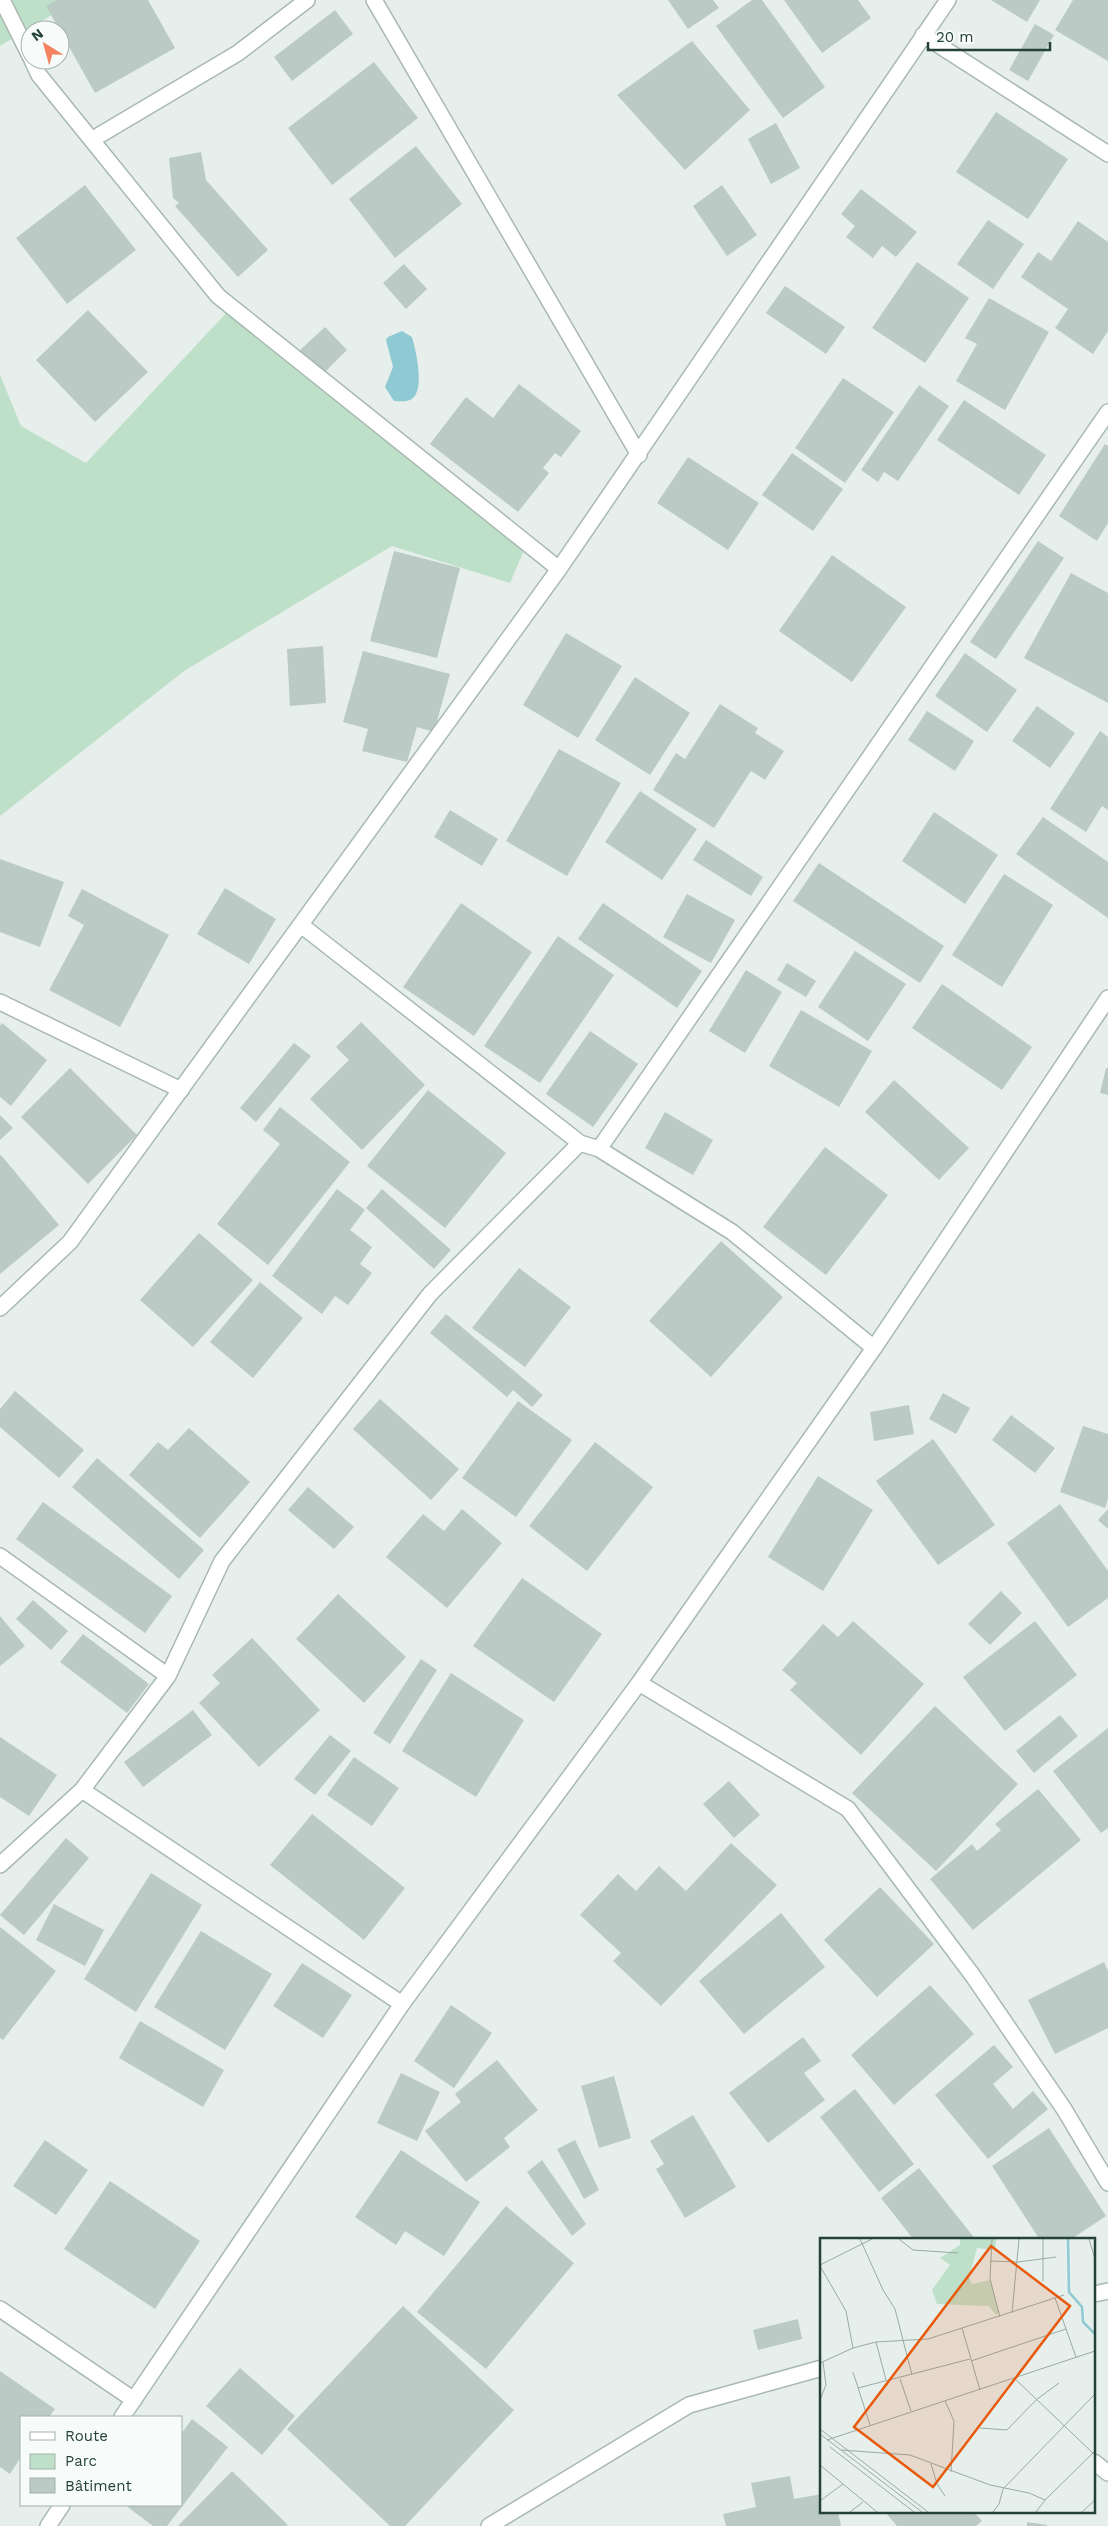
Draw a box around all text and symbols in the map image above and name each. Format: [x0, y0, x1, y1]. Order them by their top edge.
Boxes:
north arrow [20, 20, 70, 70]
scale bar [928, 20, 1050, 52]
text: N [28, 25, 46, 44]
text: 20 m [936, 28, 974, 46]
inset map [820, 2238, 1096, 2514]
legend [20, 2416, 182, 2506]
text: Route [65, 2427, 108, 2445]
text: Parc [65, 2452, 97, 2470]
text: Bâtiment [65, 2477, 132, 2495]

